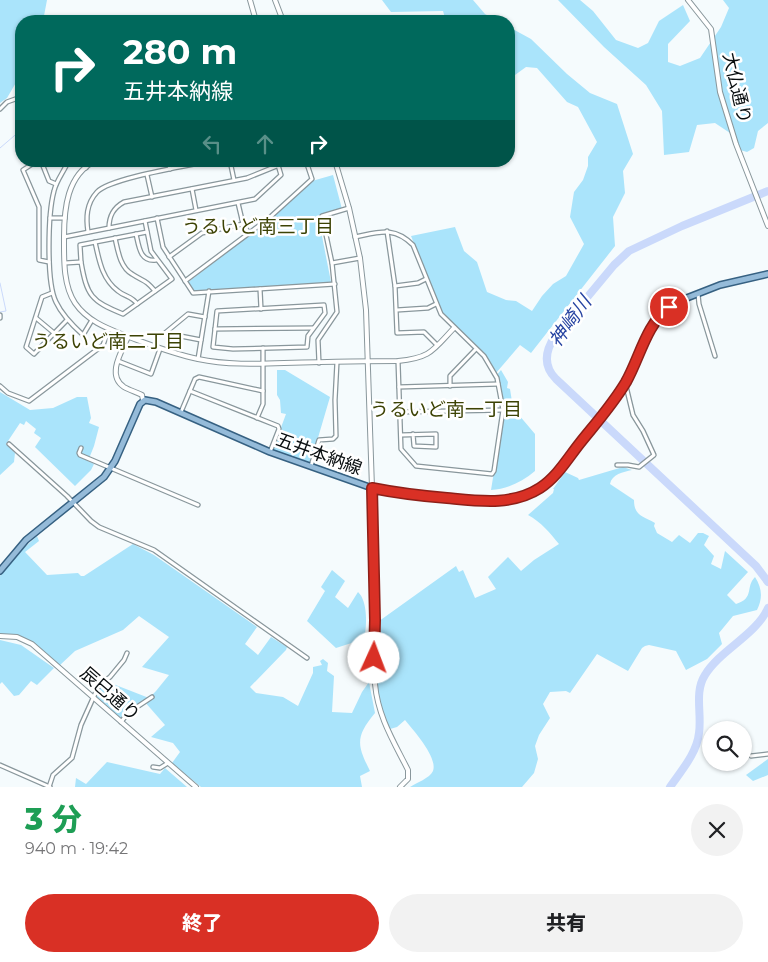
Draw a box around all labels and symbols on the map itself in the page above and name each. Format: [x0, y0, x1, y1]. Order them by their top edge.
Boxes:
street label: 大仏通り [718, 50, 756, 126]
district label: うるいど南三丁目 [182, 215, 334, 238]
pin [648, 286, 690, 328]
water label: 神崎川 [544, 290, 597, 351]
district label: うるいど南二丁目 [32, 330, 184, 353]
district label: うるいど南一丁目 [370, 398, 522, 421]
street label: 五井本納線 [273, 428, 365, 480]
position arrow [347, 631, 399, 683]
street label: 辰巳通り [76, 662, 144, 726]

